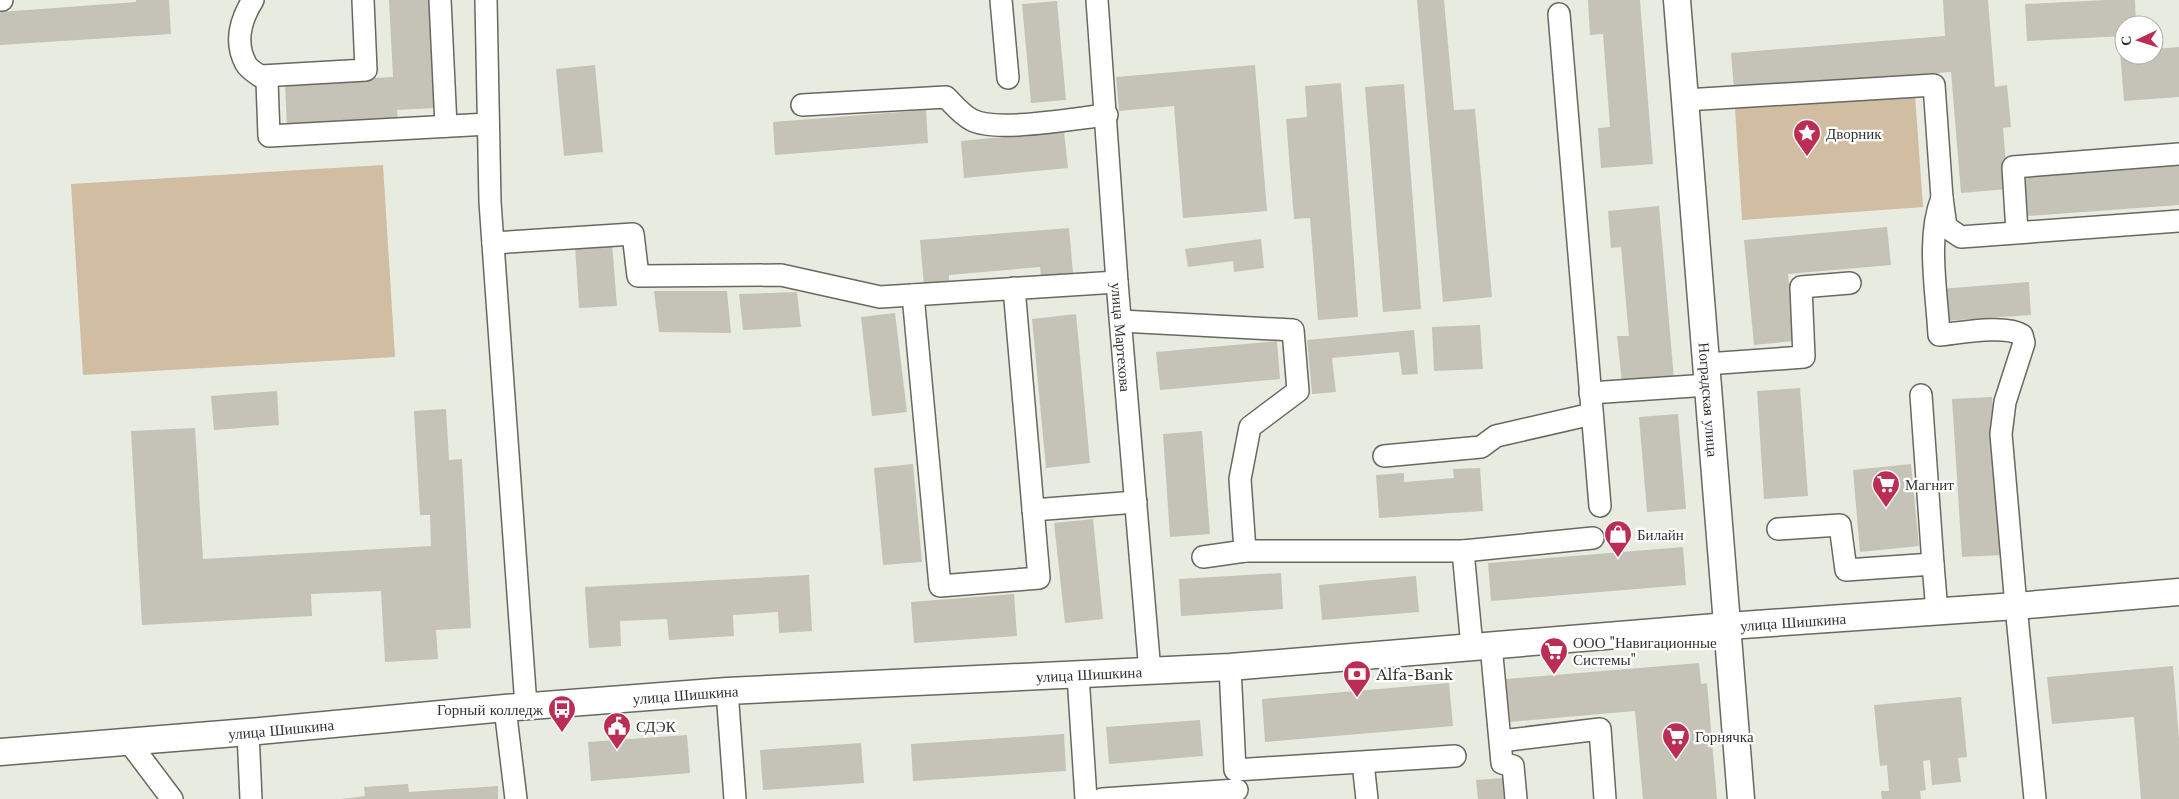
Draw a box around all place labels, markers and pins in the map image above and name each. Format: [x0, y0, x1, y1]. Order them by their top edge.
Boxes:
place icon: Дворник [1792, 118, 1822, 157]
place label: Дворник [1826, 124, 1882, 143]
supermarket icon: Магнит [1871, 469, 1901, 508]
place label: Магнит [1905, 475, 1954, 494]
shop icon: Билайн [1603, 519, 1633, 558]
place label: Билайн [1637, 525, 1684, 544]
place label: ООО "Навигационные Системы" [1573, 633, 1717, 669]
supermarket icon: ООО "Навигационные Системы" [1539, 636, 1569, 675]
bank icon: Alfa-Bank [1342, 659, 1372, 698]
place label: Alfa-Bank [1375, 665, 1454, 684]
bus stop icon: Горный колледж [547, 694, 577, 733]
place label: Горный колледж [437, 700, 544, 719]
public building icon: СДЭК [602, 711, 632, 750]
place label: СДЭК [636, 717, 677, 736]
supermarket icon: Горнячка [1661, 721, 1691, 760]
place label: Горнячка [1695, 727, 1754, 746]

